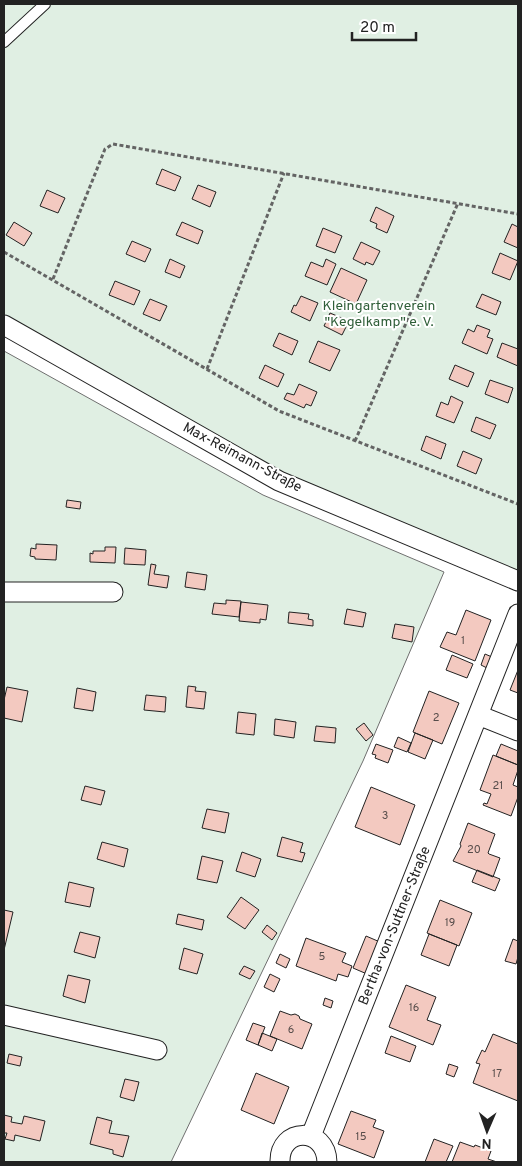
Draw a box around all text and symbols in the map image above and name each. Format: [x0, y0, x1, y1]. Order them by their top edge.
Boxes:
scale bar [352, 10, 416, 42]
text: 20 m [360, 19, 395, 38]
park label: Kleingartenverein "Kegelkamp" e. V. [323, 298, 435, 331]
street label: Max-Reimann-Straße [180, 419, 304, 497]
house number: 1 [461, 634, 465, 648]
house number: 2 [433, 711, 439, 725]
house number: 21 [493, 779, 503, 793]
house number: 3 [382, 809, 388, 823]
house number: 20 [467, 843, 481, 857]
street label: Bertha-von-Suttner-Straße [355, 844, 435, 1008]
house number: 19 [445, 916, 455, 930]
house number: 5 [319, 950, 326, 964]
house number: 16 [409, 1001, 419, 1015]
house number: 6 [288, 1023, 294, 1037]
house number: 17 [492, 1067, 502, 1081]
north arrow [462, 1106, 512, 1156]
house number: 15 [356, 1130, 367, 1144]
text: N [481, 1134, 492, 1151]

